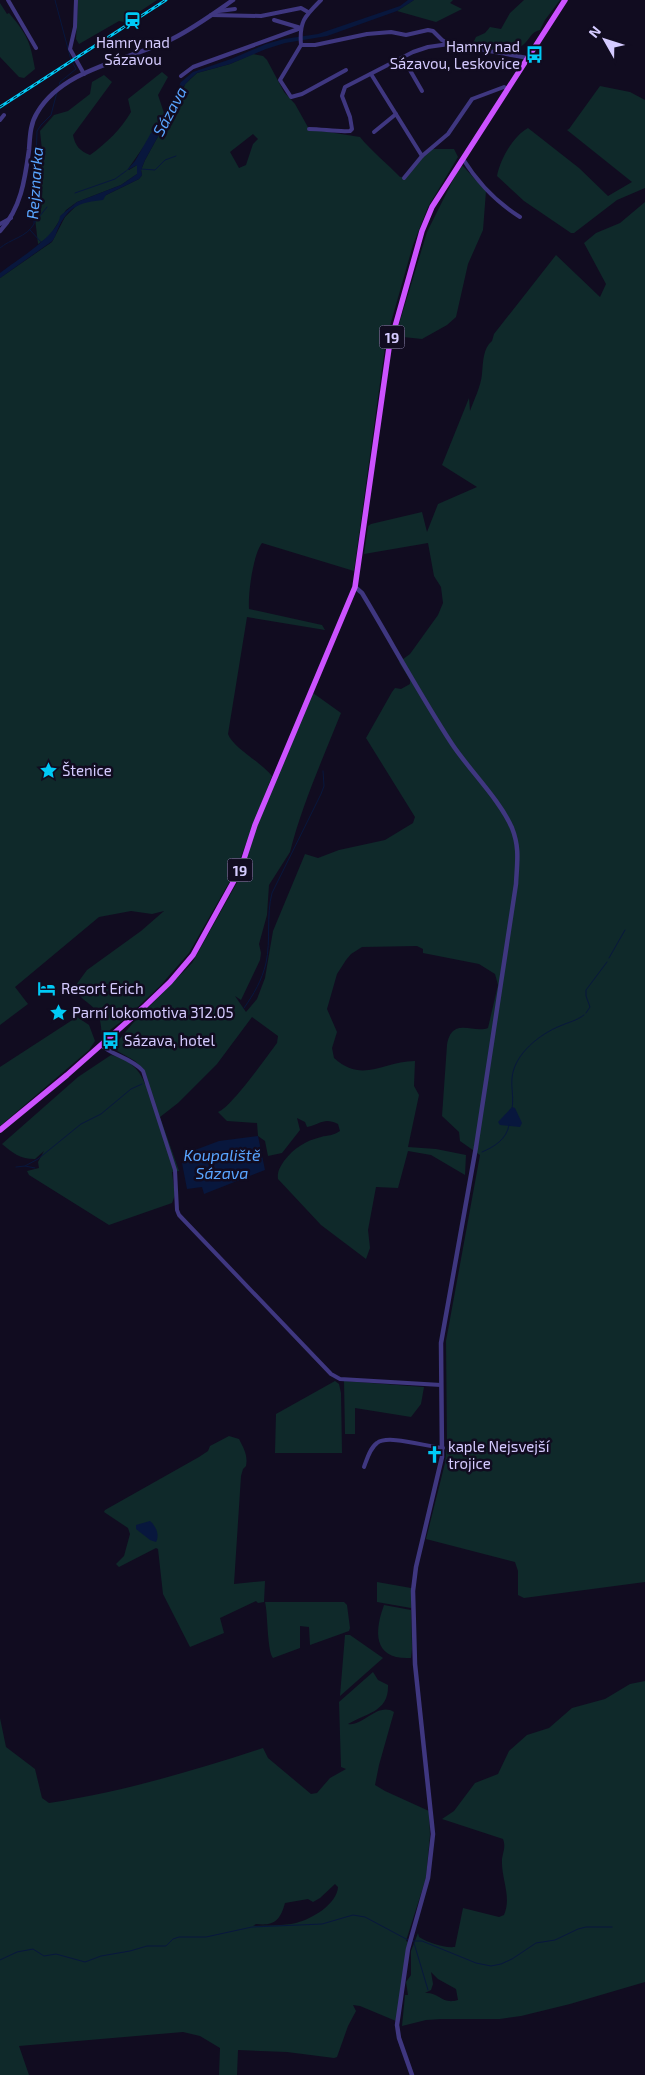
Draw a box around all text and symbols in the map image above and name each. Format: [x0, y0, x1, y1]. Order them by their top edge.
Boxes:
station icon: Hamry nad Sázavou [123, 11, 143, 31]
north arrow [580, 15, 630, 65]
text: N [585, 22, 604, 41]
place label: Hamry nad Sázavou [96, 33, 170, 68]
place label: Hamry nad Sázavou, Leskovice [390, 37, 520, 72]
bus stop icon: Hamry nad Sázavou, Leskovice [524, 45, 544, 65]
water label: Sázava [148, 83, 190, 139]
water label: Rejznarka [22, 146, 47, 220]
road number: 19 [380, 326, 404, 348]
place icon: Štenice [38, 760, 58, 780]
place label: Štenice [62, 761, 112, 779]
road number: 19 [228, 858, 252, 882]
hotel icon: Resort Erich [37, 978, 57, 998]
place label: Resort Erich [61, 979, 144, 997]
place icon: Parní lokomotiva 312.05 [48, 1002, 68, 1022]
place label: Parní lokomotiva 312.05 [72, 1003, 234, 1021]
bus stop icon: Sázava, hotel [100, 1030, 120, 1050]
place label: Sázava, hotel [124, 1031, 215, 1049]
water label: Koupaliště Sázava [184, 1145, 261, 1182]
place label: kaple Nejsvejší trojice [448, 1437, 551, 1473]
church icon: kaple Nejsvejší trojice [424, 1445, 444, 1465]

